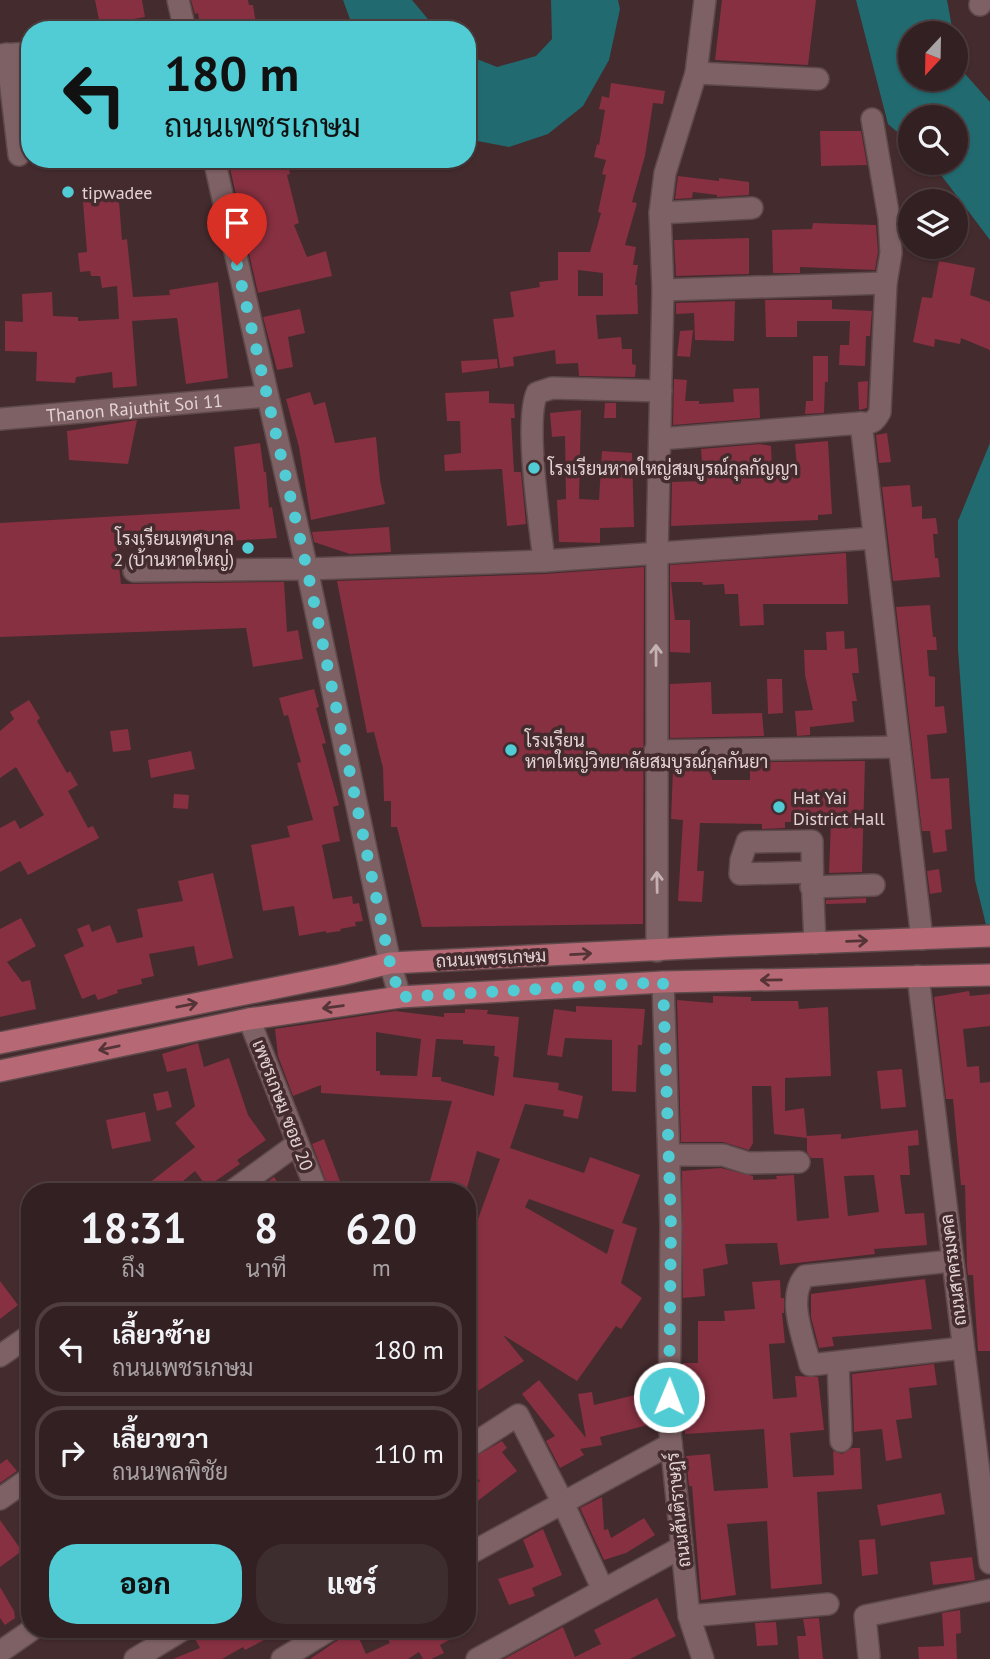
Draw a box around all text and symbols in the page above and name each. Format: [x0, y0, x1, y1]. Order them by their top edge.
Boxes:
north arrow [898, 21, 968, 91]
map controls [898, 21, 968, 259]
text: 180 m [164, 41, 299, 105]
icon: left [49, 49, 140, 140]
text: ถนนเพชรเกษม [164, 104, 361, 146]
button: search [898, 105, 968, 175]
place label: tipwadee [82, 181, 152, 204]
marker: tipwadee [60, 184, 76, 200]
button: layers [898, 189, 968, 259]
pin [207, 193, 267, 265]
icon: arrive [218, 204, 256, 242]
street label: Thanon Rajuthit Soi 11 [45, 388, 224, 426]
place label: โรงเรียนหาดใหญ่สมบูรณ์กุลกัญญา [547, 456, 798, 482]
marker: โรงเรียนหาดใหญ่สมบูรณ์กุลกัญญา [526, 460, 542, 476]
place label: โรงเรียนเทศบาล 2 (บ้านหาดใหญ่) [113, 526, 234, 571]
marker: โรงเรียนเทศบาล 2 (บ้านหาดใหญ่) [240, 540, 256, 556]
one-way arrow [649, 644, 663, 667]
place label: โรงเรียน หาดใหญ่วิทยาลัยสมบูรณ์กุลกันยา [524, 728, 768, 775]
marker: โรงเรียน หาดใหญ่วิทยาลัยสมบูรณ์กุลกันยา [503, 742, 519, 758]
place label: Hat Yai District Hall [793, 786, 886, 830]
marker: Hat Yai District Hall [771, 799, 787, 815]
one-way arrow [650, 871, 663, 894]
one-way arrow [845, 935, 868, 948]
street label: ถนนเพชรเกษม [435, 944, 547, 972]
one-way arrow [569, 948, 592, 961]
one-way arrow [760, 973, 783, 987]
one-way arrow [175, 997, 198, 1011]
one-way arrow [322, 1001, 344, 1014]
street label: เพชรเกษม ซอย 20 [247, 1036, 319, 1174]
one-way arrow [98, 1042, 121, 1056]
text: 18:31 [80, 1200, 187, 1255]
text: 8 [254, 1200, 278, 1255]
text: 620 [346, 1201, 417, 1256]
street label: ถนนสาครมงคล [935, 1213, 971, 1327]
text: m [372, 1253, 391, 1282]
text: ถึง [121, 1254, 145, 1283]
text: นาที [246, 1254, 287, 1283]
text: เลี้ยวซ้าย [112, 1318, 211, 1351]
icon: left [53, 1330, 91, 1368]
text: 180 m [373, 1333, 444, 1366]
text: ถนนเพชรเกษม [112, 1353, 254, 1382]
position arrow [632, 1360, 706, 1434]
text: เลี้ยวขวา [112, 1422, 209, 1455]
icon: right [53, 1434, 91, 1472]
text: 110 m [373, 1437, 444, 1470]
street label: ถนนสันติราษฎร์ [659, 1451, 696, 1569]
text: ถนนพลพิชัย [112, 1457, 228, 1486]
button: ออก [49, 1544, 242, 1624]
button: แชร์ [256, 1544, 448, 1624]

